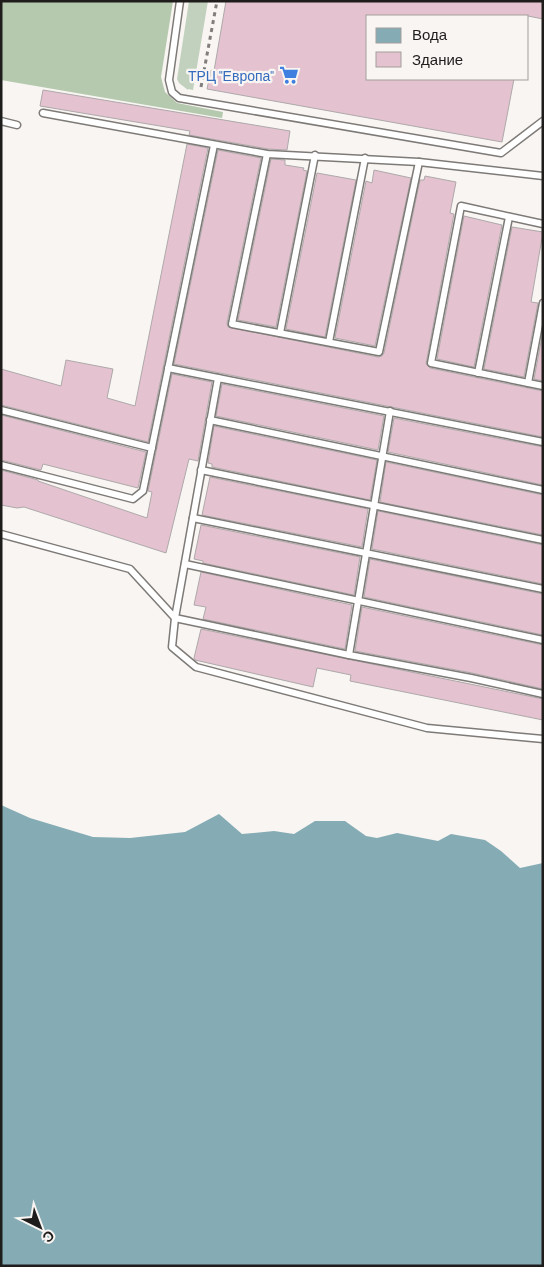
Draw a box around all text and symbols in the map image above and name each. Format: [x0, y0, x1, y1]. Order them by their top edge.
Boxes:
legend [366, 15, 529, 80]
text: Вода [412, 25, 448, 43]
text: Здание [412, 50, 463, 68]
supermarket icon: ТРЦ "Европа" [278, 64, 300, 86]
place label: ТРЦ "Европа" [188, 67, 274, 84]
north arrow [15, 1202, 65, 1252]
text: С [40, 1227, 58, 1247]

